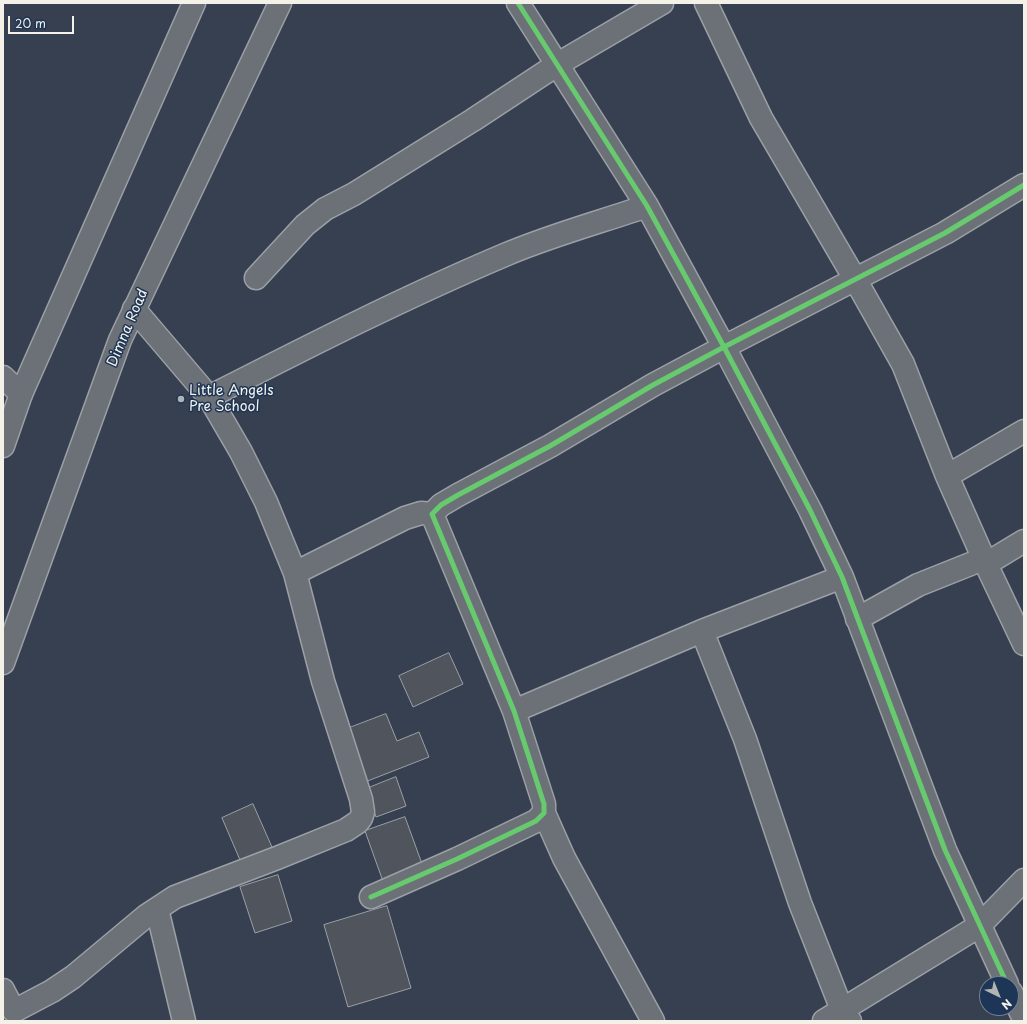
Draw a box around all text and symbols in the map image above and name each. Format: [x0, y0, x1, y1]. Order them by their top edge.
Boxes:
scale bar [10, 8, 76, 34]
text: 20 m [15, 14, 46, 32]
street label: Dimna Road [104, 287, 152, 369]
place label: Little Angels Pre School [189, 383, 274, 416]
marker: Little Angels Pre School [176, 394, 186, 404]
north arrow [979, 976, 1019, 1016]
text: N [998, 995, 1016, 1014]

